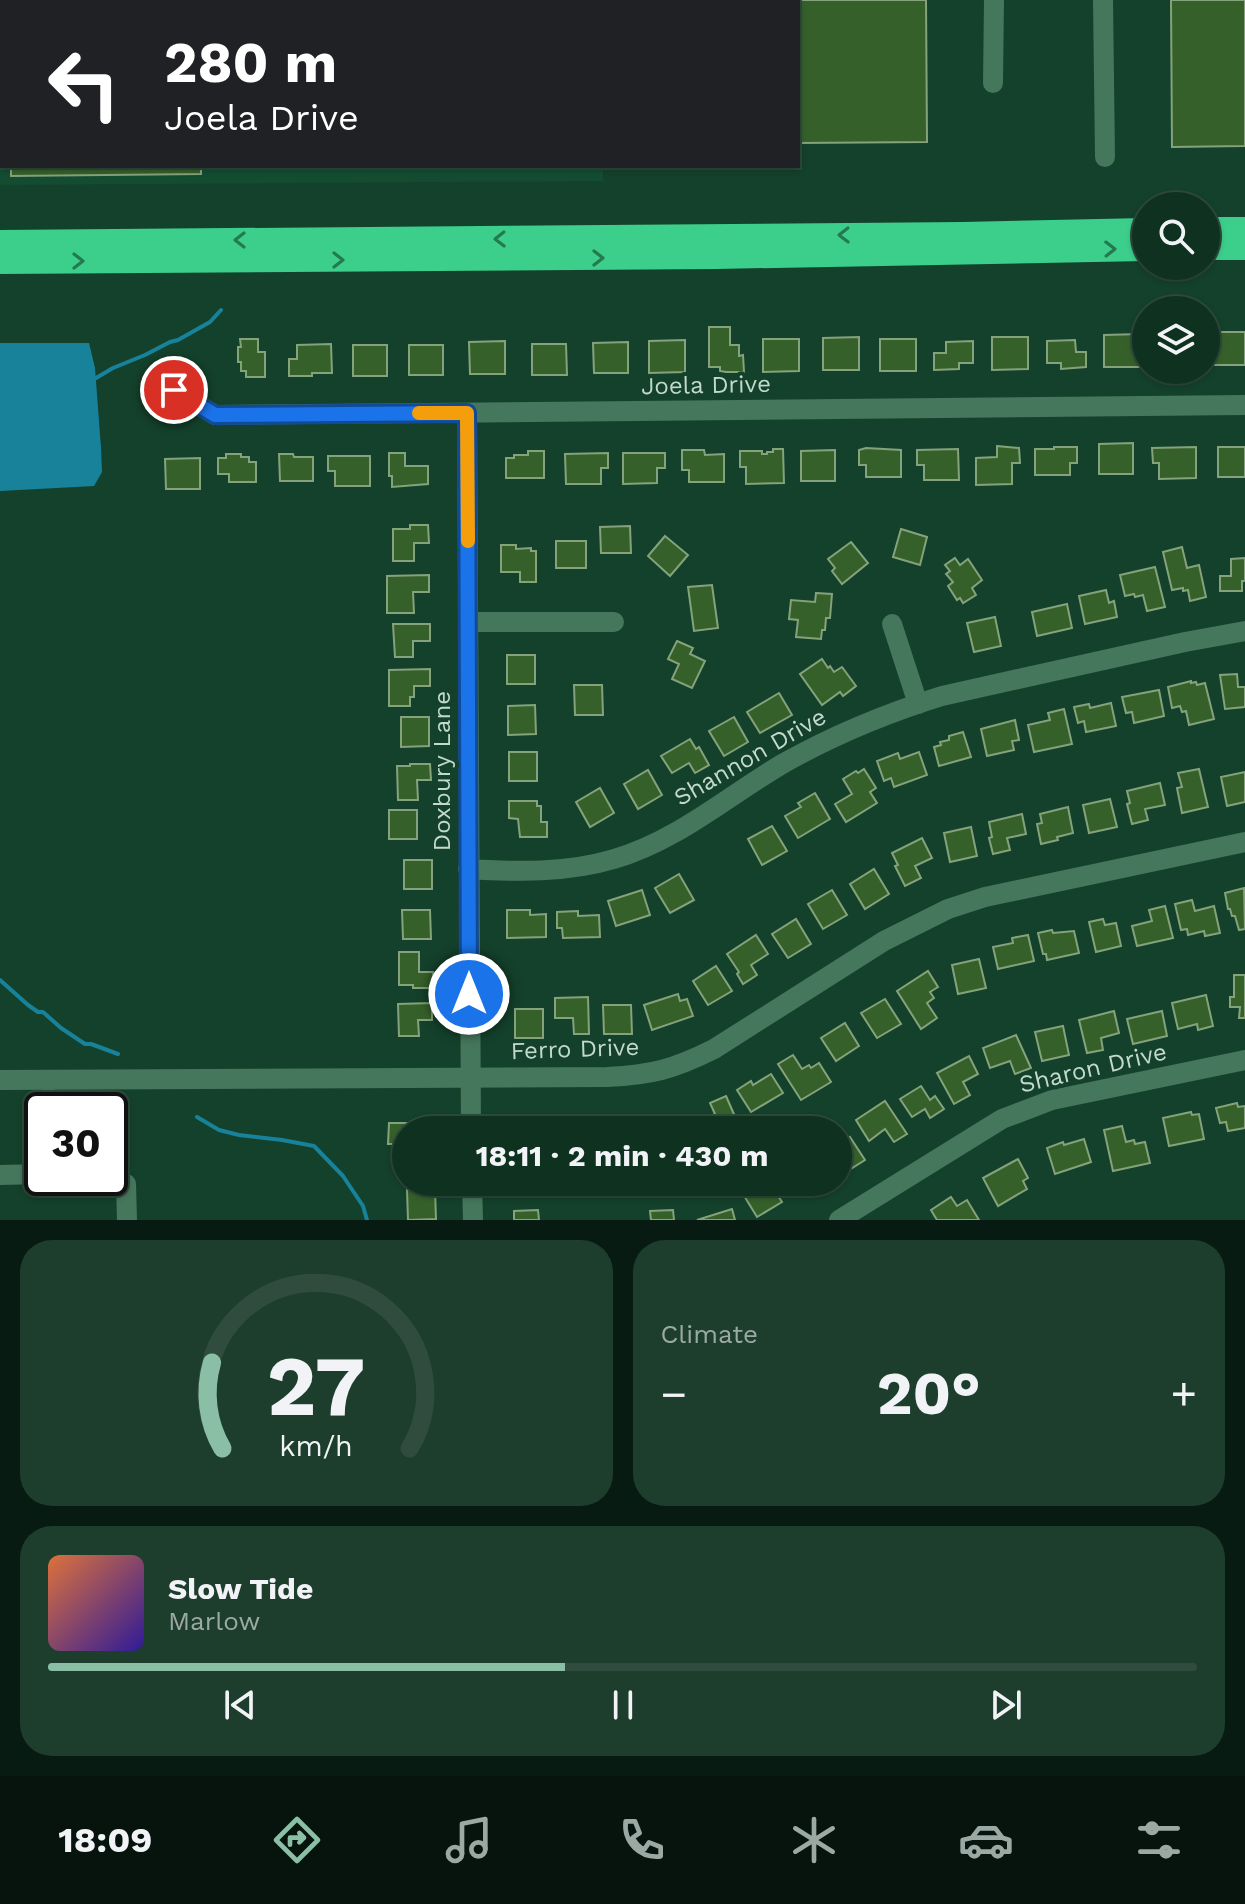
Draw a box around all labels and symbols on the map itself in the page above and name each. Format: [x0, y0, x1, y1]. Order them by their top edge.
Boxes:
one-way arrow [837, 226, 850, 244]
one-way arrow [493, 230, 506, 248]
one-way arrow [233, 232, 246, 249]
one-way arrow [1104, 240, 1117, 258]
one-way arrow [592, 249, 605, 266]
one-way arrow [332, 251, 345, 269]
one-way arrow [72, 253, 85, 270]
pin [140, 356, 208, 424]
street label: Joela Drive [641, 370, 771, 400]
street label: Doxbury Lane [428, 691, 456, 851]
street label: Shannon Drive [669, 702, 831, 812]
position arrow [427, 952, 511, 1036]
street label: Ferro Drive [510, 1033, 640, 1065]
street label: Sharon Drive [1017, 1037, 1169, 1099]
speed limit sign: 30 [24, 1092, 128, 1196]

